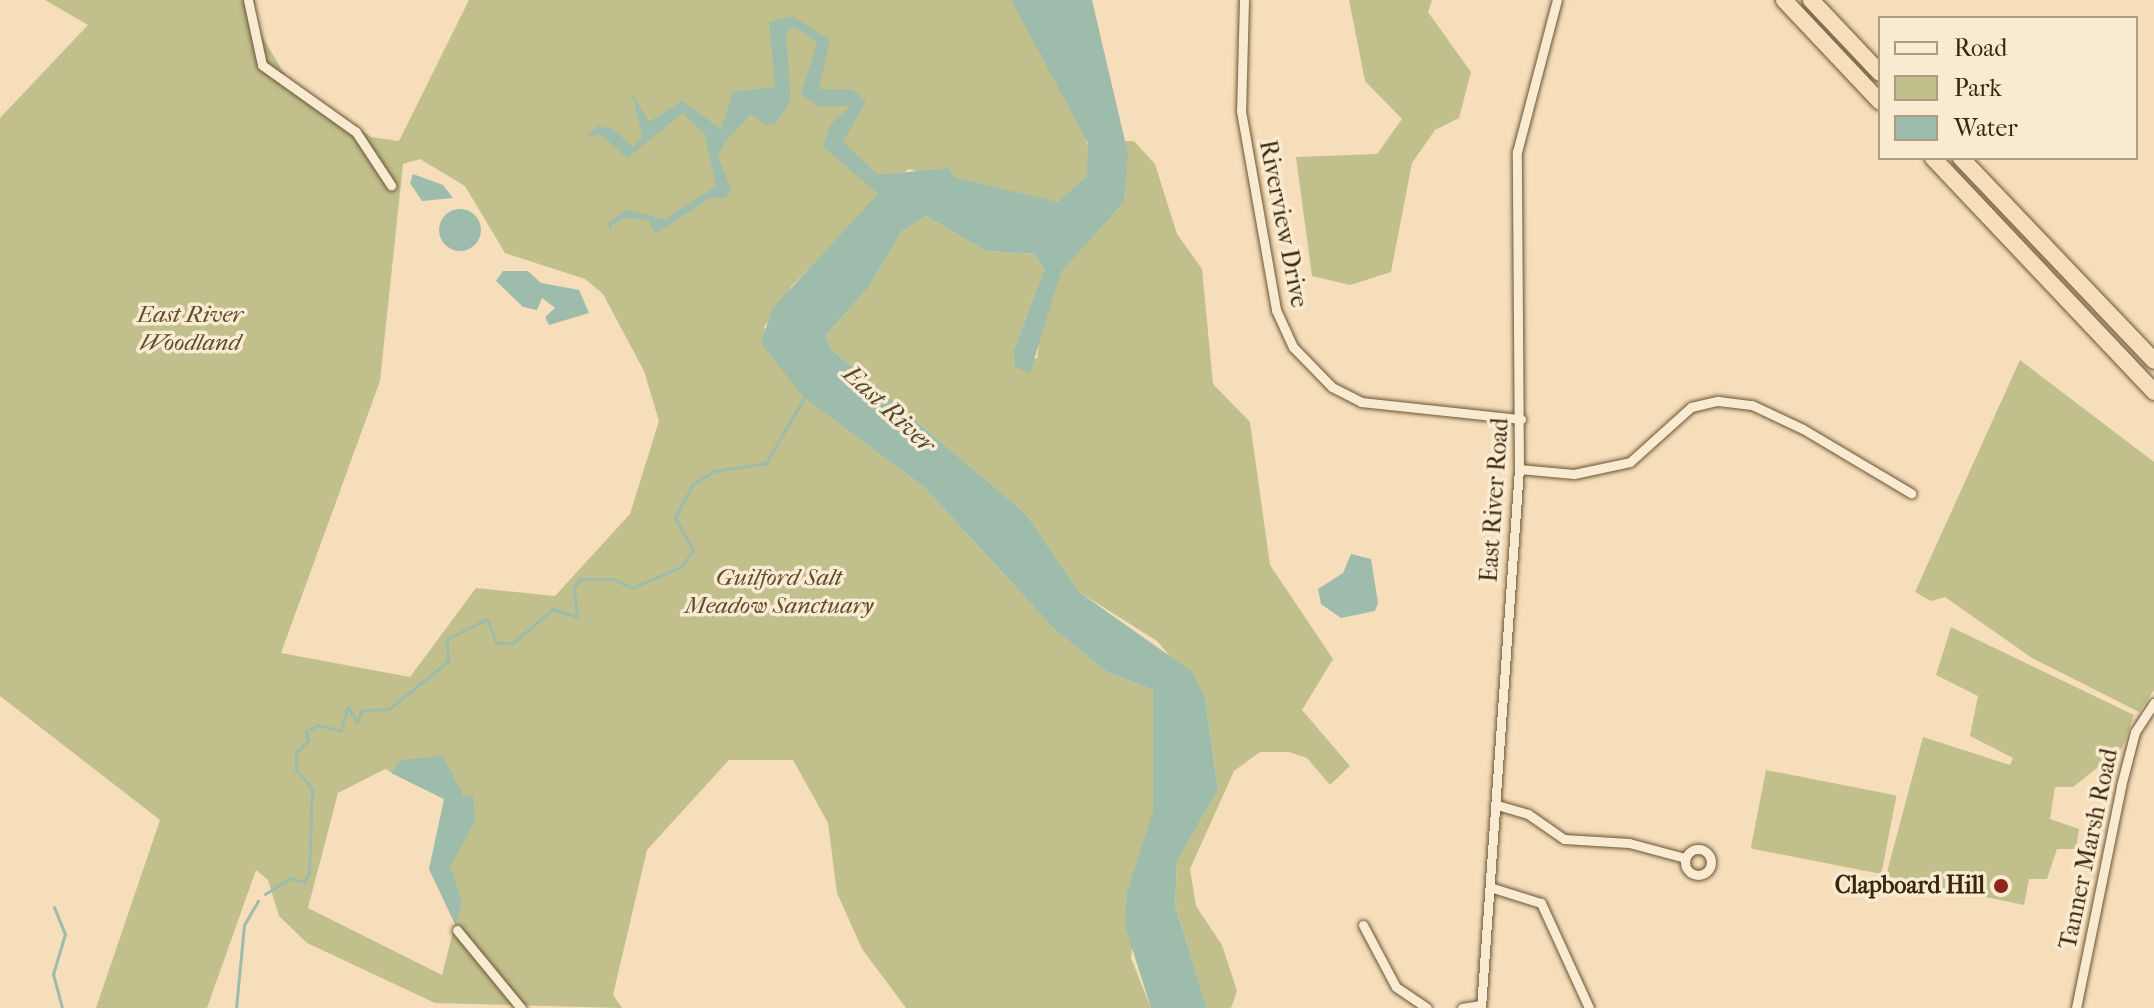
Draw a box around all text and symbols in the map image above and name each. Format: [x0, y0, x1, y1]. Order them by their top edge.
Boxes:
legend [1878, 16, 2138, 160]
text: Road [1954, 34, 2007, 62]
text: Park [1954, 74, 2002, 102]
text: Water [1954, 114, 2018, 142]
street label: Riverview Drive [1253, 138, 1313, 310]
park label: East River Woodland [137, 301, 243, 357]
water label: East River [836, 358, 942, 460]
street label: East River Road [1475, 417, 1515, 583]
park label: Guilford Salt Meadow Sanctuary [685, 564, 873, 620]
street label: Tanner Marsh Road [2054, 746, 2124, 952]
place label: Clapboard Hill [1835, 872, 1985, 900]
marker: Clapboard Hill [1992, 877, 2010, 895]

